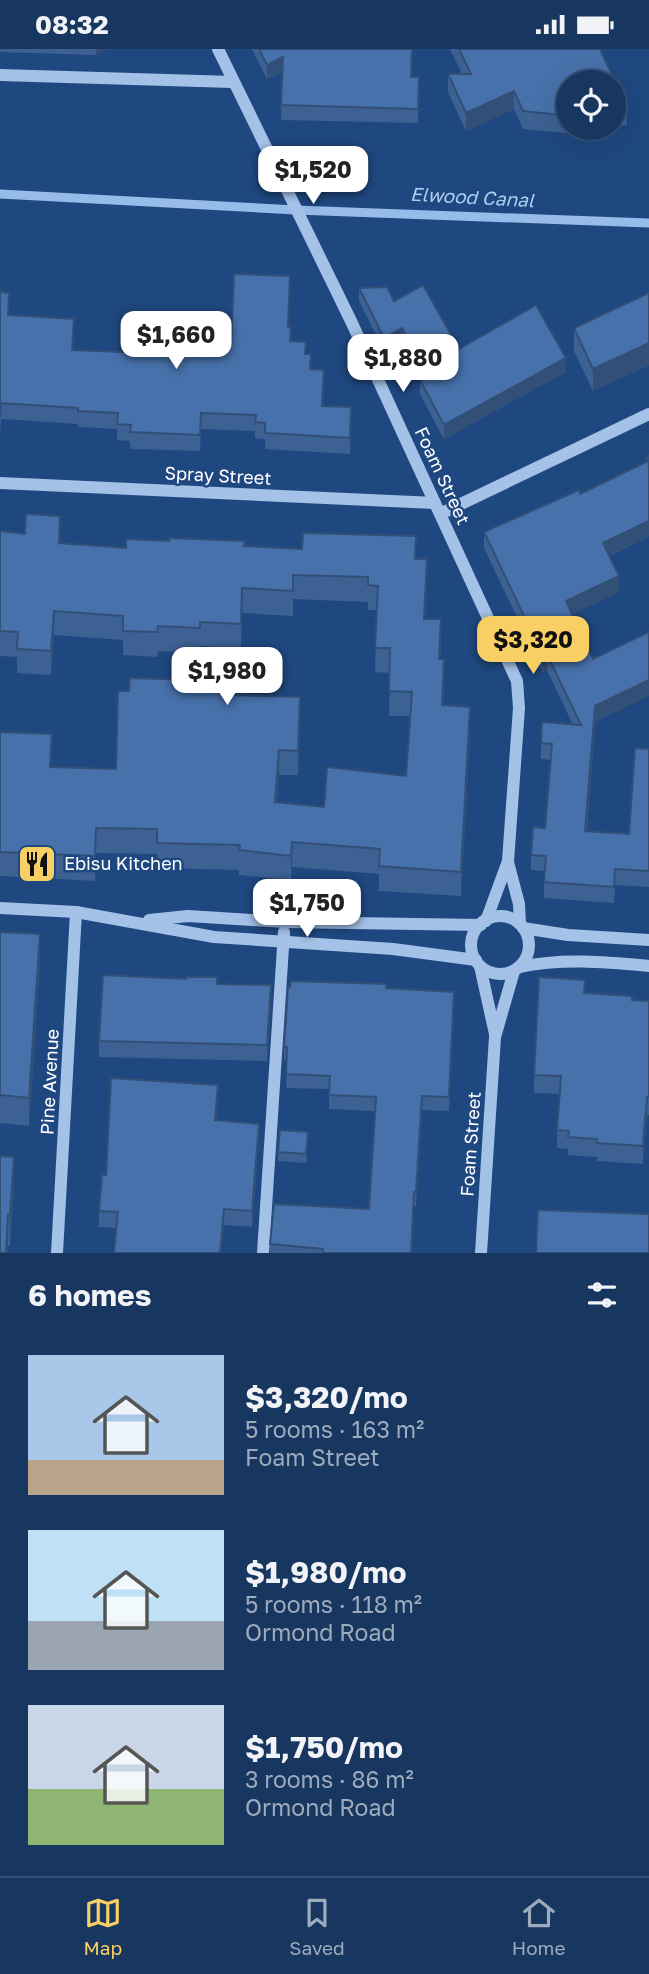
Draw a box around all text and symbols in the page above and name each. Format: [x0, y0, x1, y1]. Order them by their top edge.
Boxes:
text: 08:32 [35, 9, 109, 40]
map controls [556, 70, 626, 140]
button: locate [556, 70, 626, 140]
pin: $1,520 [256, 146, 370, 206]
text: $1,520 [274, 155, 352, 183]
water label: Elwood Canal [409, 182, 535, 211]
pin: $1,660 [119, 311, 233, 371]
text: $1,660 [137, 320, 215, 348]
pin: $1,880 [346, 335, 460, 394]
text: $1,880 [363, 343, 443, 371]
street label: Foam Street [411, 423, 475, 528]
street label: Spray Street [164, 461, 272, 489]
pin: $3,320 [476, 617, 590, 676]
text: $3,320 [493, 625, 573, 653]
pin: $1,980 [170, 647, 284, 707]
text: $1,980 [188, 656, 266, 684]
restaurant icon: Ebisu Kitchen [16, 843, 58, 885]
place label: Ebisu Kitchen [64, 852, 183, 874]
pin: $1,750 [250, 879, 364, 939]
text: $1,750 [269, 888, 345, 916]
street label: Pine Avenue [35, 1028, 63, 1136]
street label: Foam Street [455, 1091, 485, 1197]
icon: filters [583, 1276, 621, 1314]
text: 6 homes [28, 1277, 151, 1313]
text: $3,320/mo [245, 1379, 408, 1415]
icon: home [84, 1383, 168, 1467]
text: 5 rooms · 163 m² [245, 1415, 424, 1443]
text: Foam Street [245, 1443, 379, 1471]
text: $1,980/mo [245, 1554, 407, 1590]
icon: home [84, 1558, 168, 1642]
text: 5 rooms · 118 m² [245, 1590, 422, 1618]
text: Ormond Road [245, 1618, 396, 1646]
text: $1,750/mo [245, 1729, 403, 1765]
icon: home [84, 1733, 168, 1817]
text: 3 rooms · 86 m² [245, 1765, 414, 1793]
text: Ormond Road [245, 1793, 396, 1821]
tab: Map [84, 1894, 122, 1959]
tab: Saved [289, 1894, 345, 1959]
tab: Home [512, 1894, 565, 1959]

